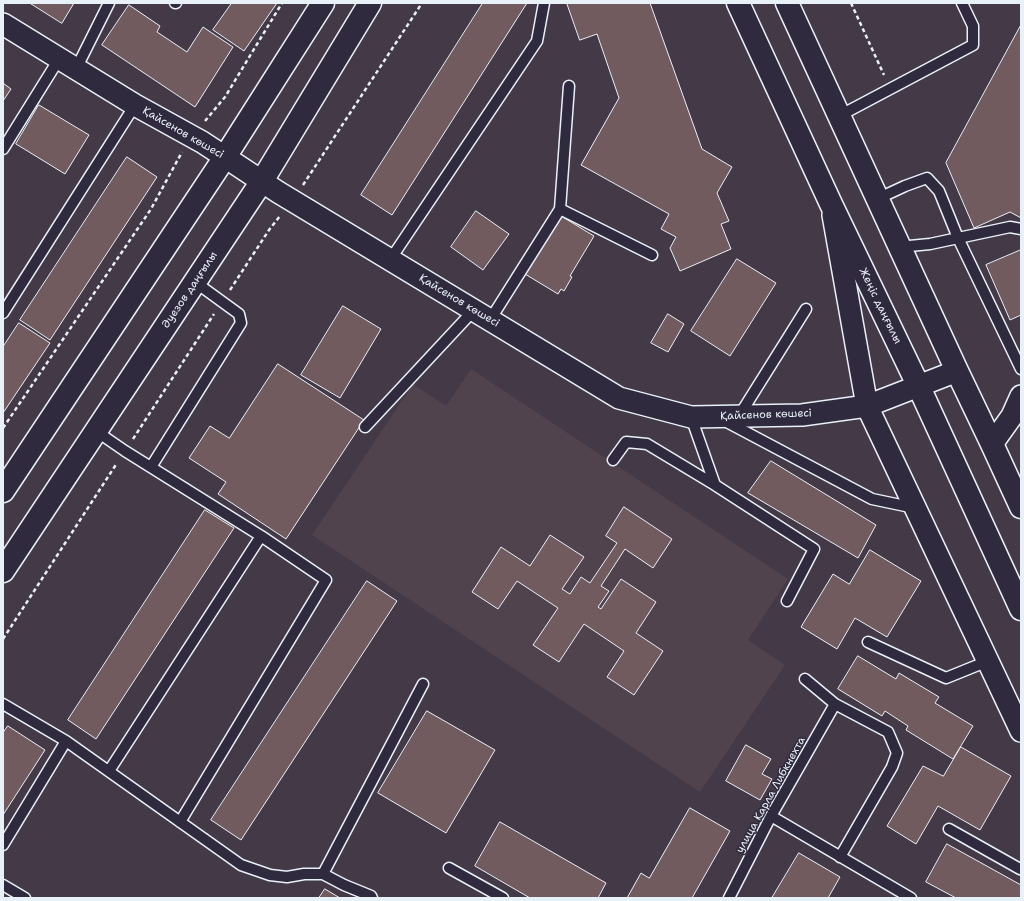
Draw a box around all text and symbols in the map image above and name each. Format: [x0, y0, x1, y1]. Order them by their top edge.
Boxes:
street label: Қайсенов көшесі [140, 104, 226, 162]
street label: Әуезов даңғылы [160, 249, 220, 331]
street label: Жеңіс даңғылы [856, 266, 904, 346]
street label: Қайсенов көшесі [416, 272, 502, 330]
street label: Қайсенов көшесі [720, 407, 812, 423]
street label: улица Карла Либкнехта [733, 735, 809, 855]

